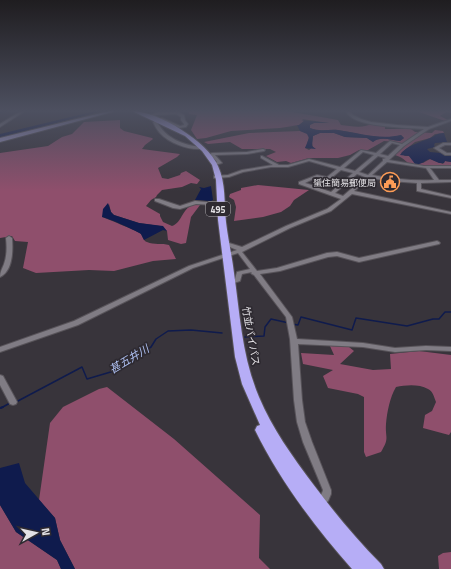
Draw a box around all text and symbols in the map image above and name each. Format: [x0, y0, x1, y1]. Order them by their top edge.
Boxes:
public building icon: 蜑住簡易郵便局 [379, 171, 401, 193]
place label: 蜑住簡易郵便局 [313, 176, 376, 189]
road number: 495 [206, 202, 230, 216]
street label: 竹並バイパス [238, 305, 264, 367]
water label: 甚五井川 [106, 340, 153, 377]
north arrow [16, 513, 56, 553]
text: N [37, 527, 54, 536]

